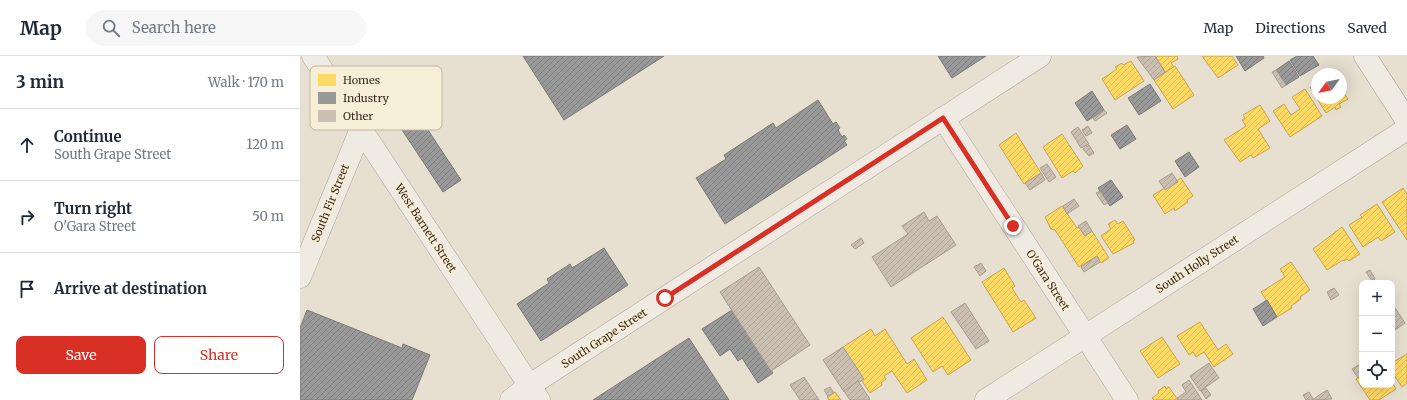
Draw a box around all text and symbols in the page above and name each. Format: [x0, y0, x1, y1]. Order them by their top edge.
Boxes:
search box [86, 10, 366, 46]
text: Map [20, 16, 62, 40]
icon: search [100, 17, 122, 39]
text: Search here [132, 18, 216, 37]
text: Map [1203, 19, 1233, 37]
text: Directions [1255, 19, 1325, 37]
text: Saved [1347, 19, 1387, 37]
legend [310, 66, 442, 130]
north arrow [1311, 68, 1347, 104]
text: 3 min [16, 71, 64, 93]
text: Homes [343, 73, 380, 87]
text: Walk · 170 m [208, 74, 284, 91]
text: Industry [343, 91, 390, 105]
text: Other [343, 109, 373, 123]
text: Continue [54, 127, 122, 146]
icon: ahead [16, 134, 38, 156]
text: 120 m [246, 136, 284, 153]
text: South Grape Street [54, 146, 171, 163]
street label: South Fir Street [308, 161, 352, 244]
street label: West Barnett Street [392, 180, 460, 276]
text: Turn right [54, 199, 132, 218]
icon: right [16, 206, 38, 228]
text: 50 m [252, 208, 284, 225]
route end [1004, 217, 1022, 235]
text: O'Gara Street [54, 218, 136, 235]
street label: South Holly Street [1153, 232, 1242, 296]
street label: O'Gara Street [1023, 247, 1073, 313]
icon: arrive [16, 278, 38, 300]
text: Arrive at destination [54, 279, 207, 298]
map controls [1359, 280, 1395, 388]
button: + [1359, 280, 1395, 316]
route start [656, 289, 674, 307]
street label: South Grape Street [559, 305, 650, 371]
button: − [1359, 316, 1395, 352]
button: Save [16, 336, 146, 374]
button: Share [154, 336, 284, 374]
button: locate [1359, 352, 1395, 388]

